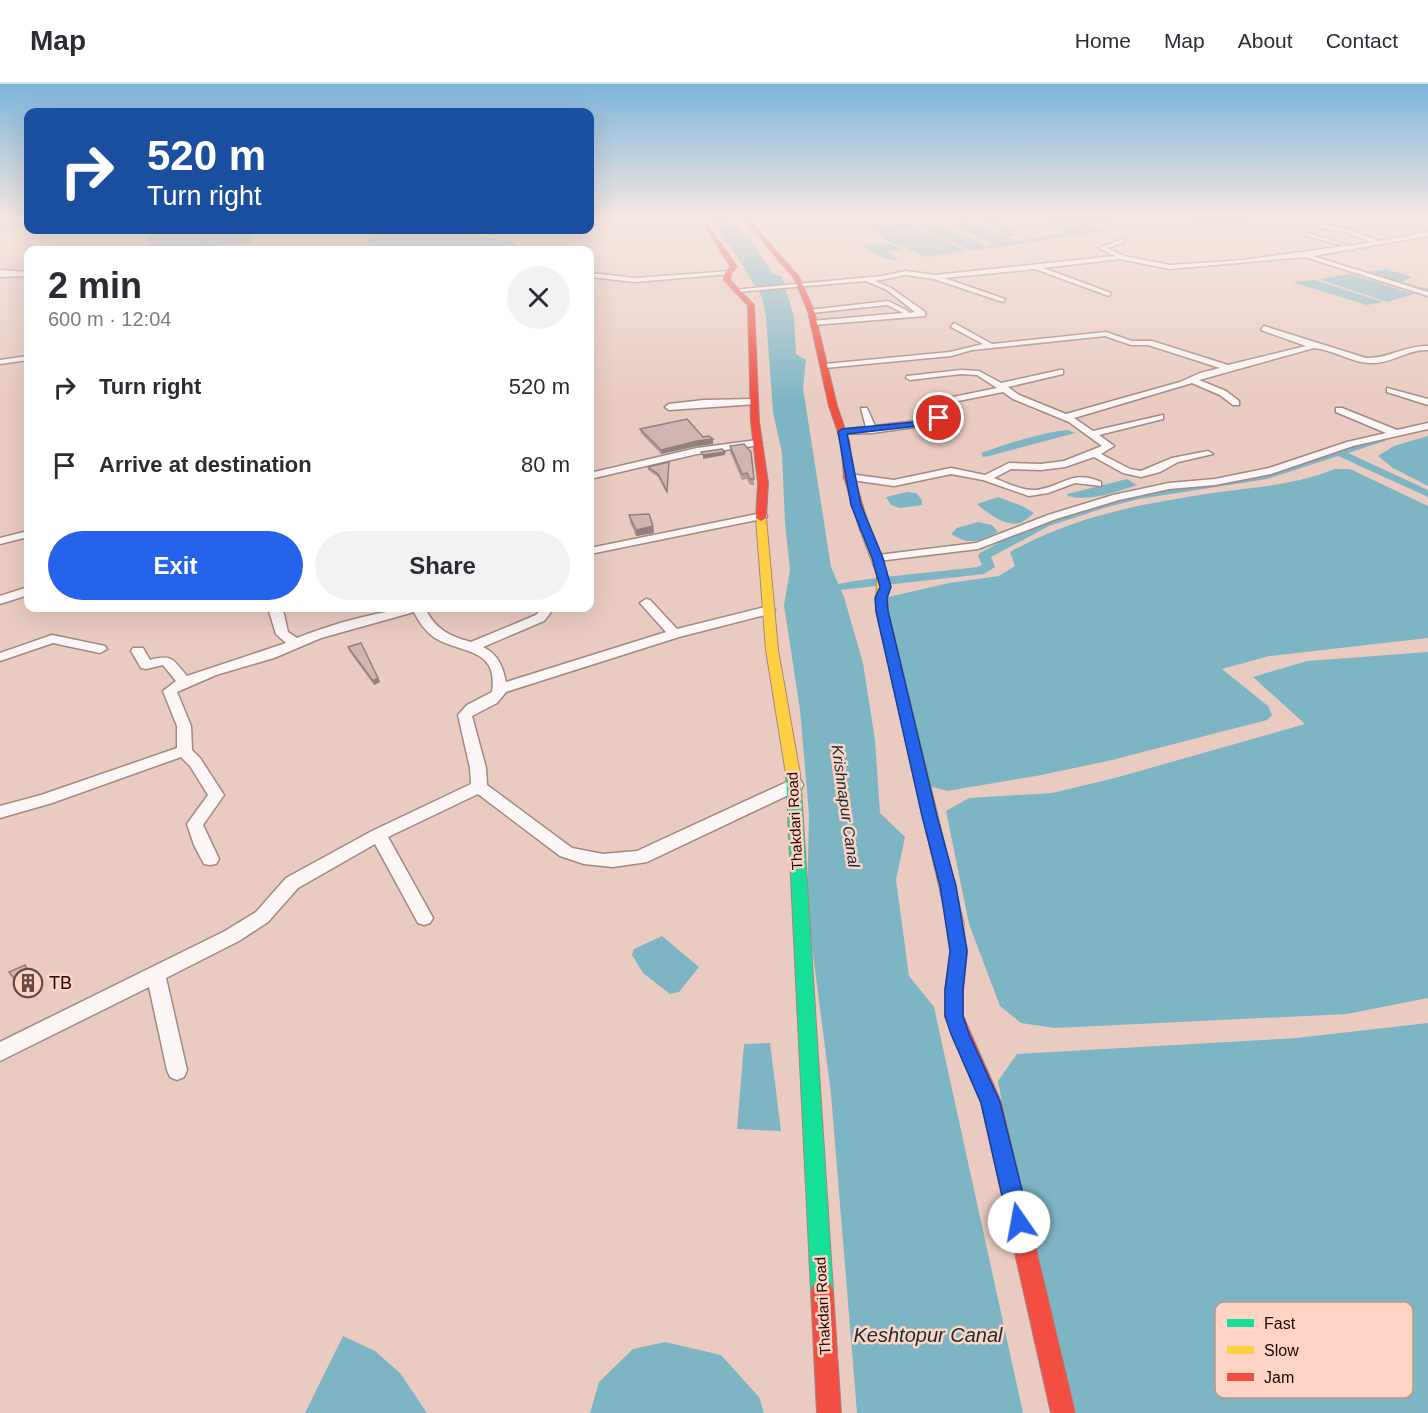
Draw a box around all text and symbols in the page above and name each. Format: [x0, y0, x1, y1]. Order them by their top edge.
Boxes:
text: Map [30, 25, 86, 56]
text: Home [1075, 29, 1131, 52]
text: Map [1164, 29, 1205, 52]
text: About [1238, 29, 1293, 52]
text: Contact [1326, 29, 1398, 52]
icon: right [48, 132, 126, 210]
text: 520 m [147, 132, 266, 179]
text: Turn right [147, 181, 262, 211]
text: 2 min [48, 265, 142, 306]
button: close [507, 266, 570, 329]
text: 600 m · 12:04 [48, 308, 171, 330]
icon: right [48, 371, 81, 404]
text: Turn right [99, 374, 201, 399]
text: 520 m [509, 374, 570, 399]
pin [913, 392, 964, 443]
icon: arrive [922, 401, 955, 434]
icon: arrive [48, 449, 81, 482]
text: Arrive at destination [99, 452, 312, 477]
text: 80 m [521, 452, 570, 477]
button: Exit [48, 531, 303, 600]
button: Share [315, 531, 570, 600]
water label: Krishnapur Canal [828, 744, 863, 869]
street label: Thakdari Road [783, 771, 806, 871]
building icon: TB [12, 967, 44, 999]
place label: TB [49, 973, 72, 993]
position arrow [987, 1190, 1051, 1254]
street label: Thakdari Road [811, 1256, 834, 1356]
legend [1215, 1302, 1413, 1398]
text: Fast [1264, 1315, 1296, 1332]
water label: Keshtopur Canal [854, 1324, 1003, 1346]
text: Slow [1264, 1342, 1299, 1359]
text: Jam [1264, 1369, 1294, 1386]

